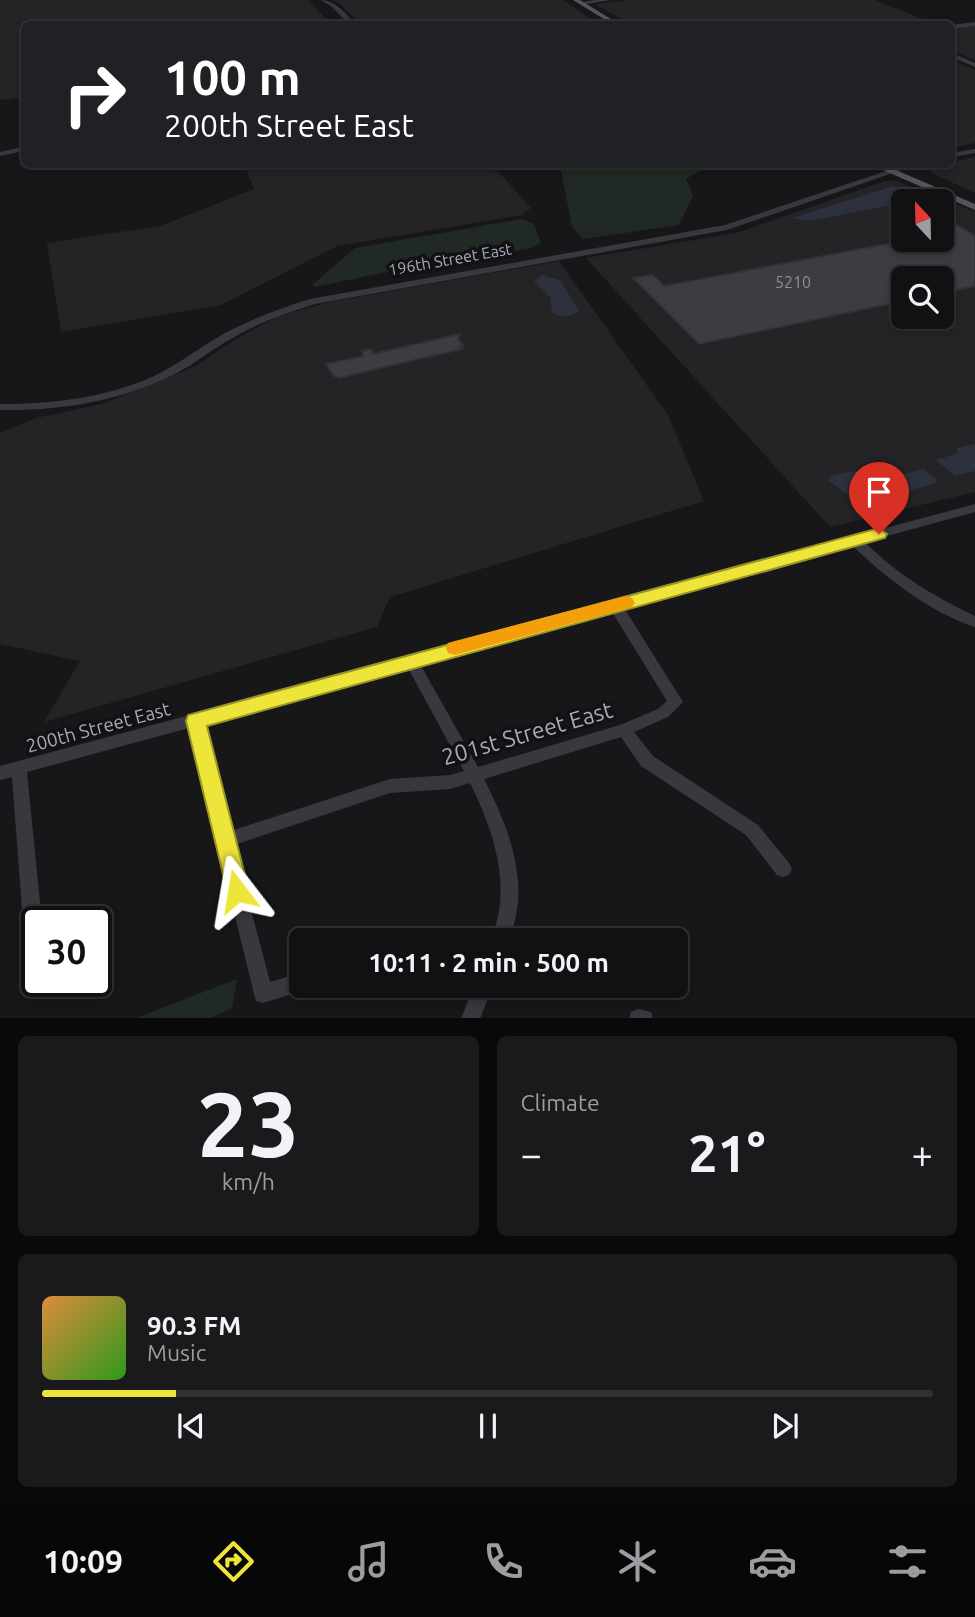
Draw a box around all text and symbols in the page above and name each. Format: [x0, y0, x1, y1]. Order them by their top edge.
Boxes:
icon: right [49, 49, 140, 140]
text: 100 m [164, 49, 301, 104]
text: 200th Street East [164, 107, 414, 143]
north arrow [891, 189, 954, 252]
map controls [891, 189, 954, 329]
street label: 196th Street East [387, 239, 514, 279]
button: search [891, 266, 954, 329]
house number: 5210 [775, 273, 811, 291]
pin [849, 462, 909, 534]
icon: arrive [860, 473, 898, 511]
street label: 200th Street East [24, 697, 173, 757]
street label: 201st Street East [439, 697, 615, 769]
position arrow [200, 854, 274, 928]
speed limit sign: 30 [21, 906, 112, 997]
text: 10:11 · 2 min · 500 m [368, 948, 609, 977]
text: 23 [197, 1072, 300, 1174]
text: Climate [521, 1090, 600, 1115]
text: 21° [688, 1124, 765, 1182]
text: − [521, 1133, 542, 1175]
text: + [912, 1133, 933, 1175]
text: km/h [222, 1169, 275, 1194]
text: 90.3 FM [147, 1311, 241, 1340]
text: Music [147, 1340, 206, 1365]
icon: previous [172, 1407, 210, 1445]
icon: pause [469, 1407, 507, 1445]
icon: next [766, 1407, 804, 1445]
icon: directions [209, 1537, 258, 1586]
icon: music [344, 1537, 393, 1586]
icon: phone [479, 1537, 528, 1586]
icon: climate [613, 1537, 662, 1586]
icon: car [748, 1537, 797, 1586]
icon: filters [883, 1537, 932, 1586]
text: 10:09 [43, 1543, 123, 1579]

